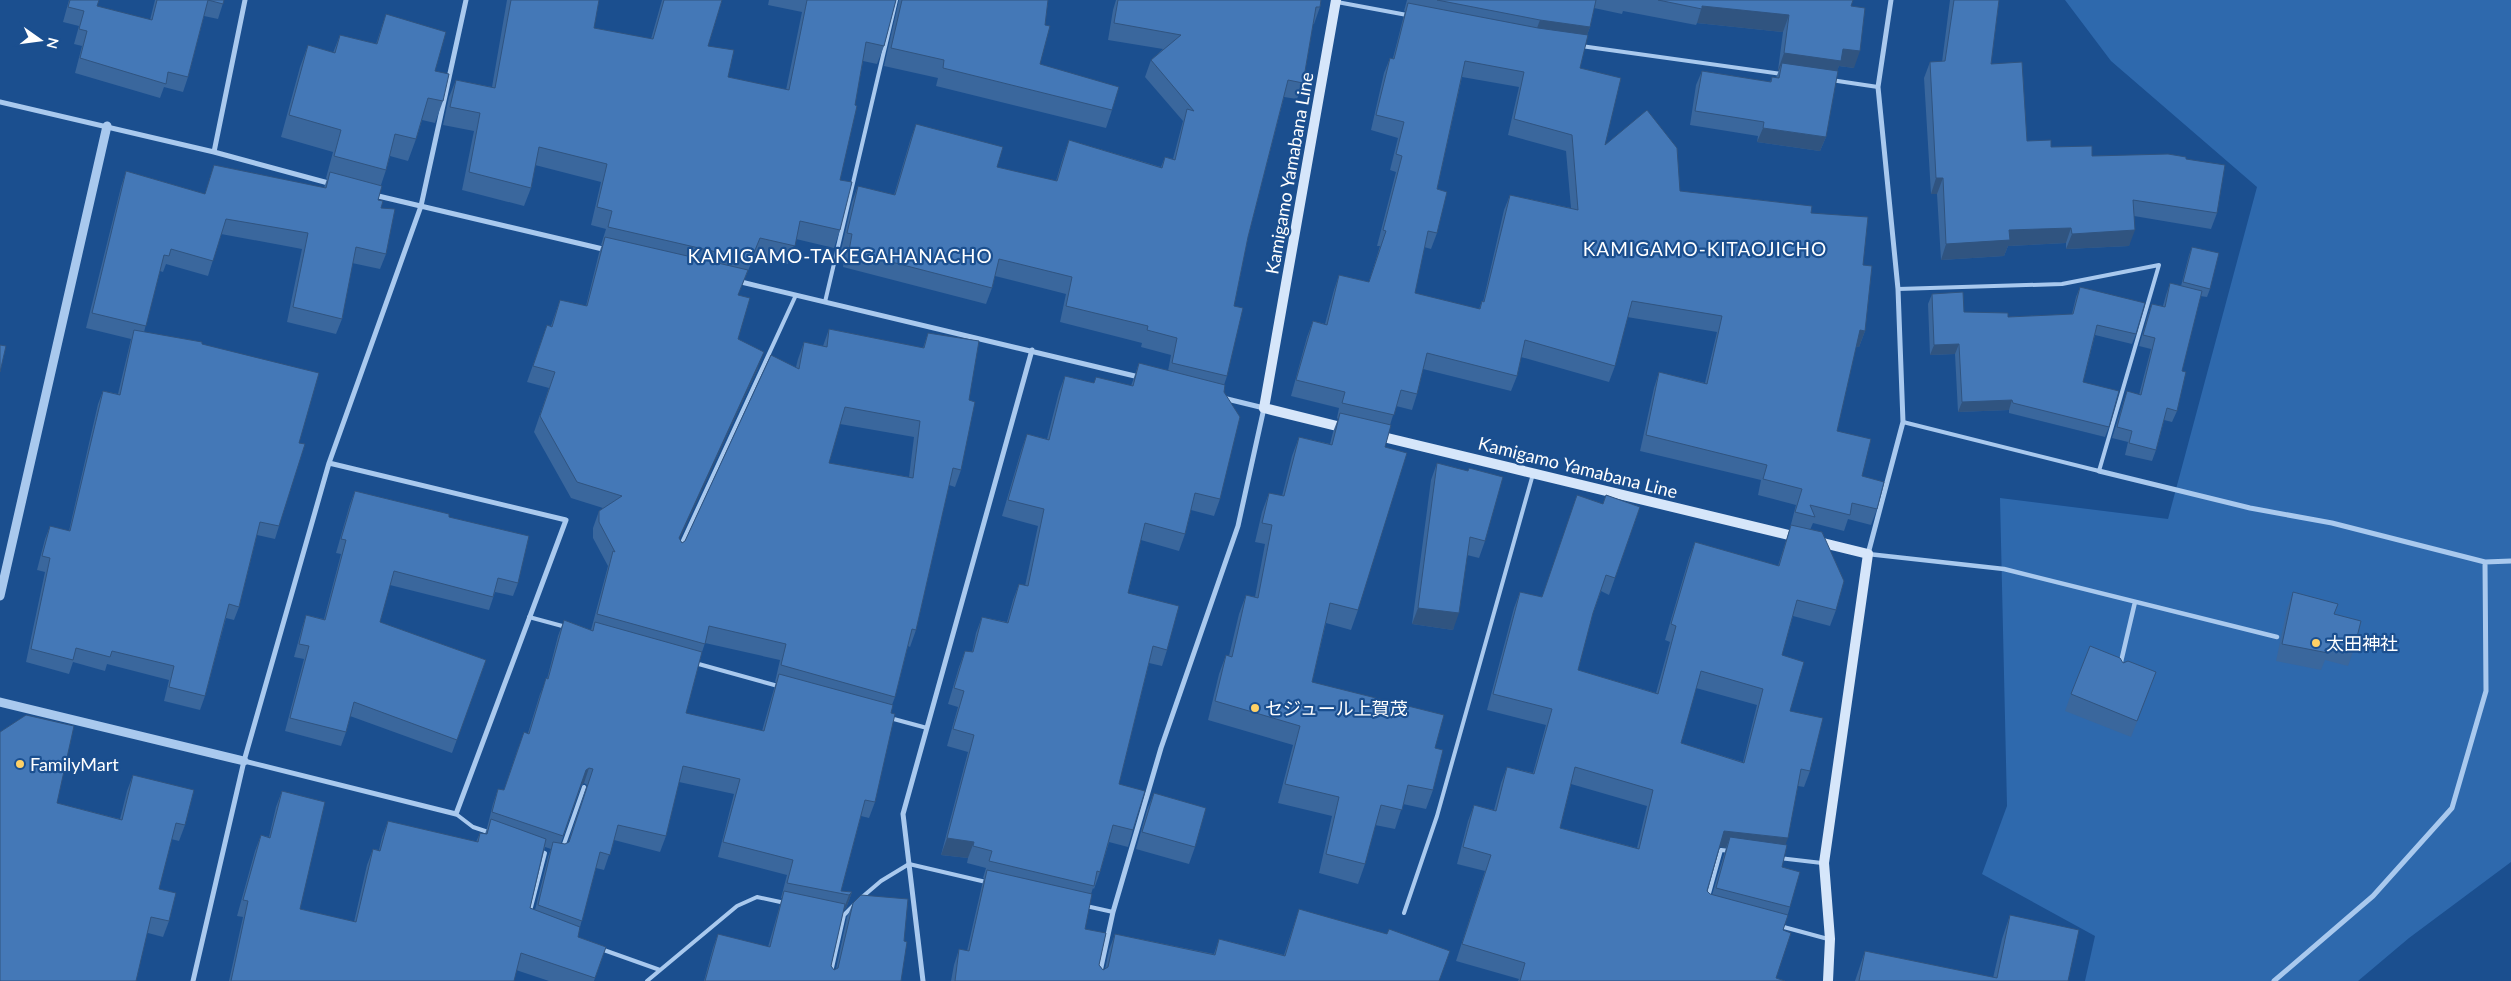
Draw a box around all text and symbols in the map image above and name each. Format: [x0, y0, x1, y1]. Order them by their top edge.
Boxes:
north arrow [15, 15, 65, 65]
text: N [44, 36, 63, 51]
street label: Kamigamo Yamabana Line [1260, 70, 1318, 276]
district label: KAMIGAMO-KITAOJICHO [1583, 237, 1827, 260]
district label: KAMIGAMO-TAKEGAHANACHO [687, 244, 993, 267]
street label: Kamigamo Yamabana Line [1476, 432, 1680, 502]
place label: 太田神社 [2326, 632, 2398, 654]
marker: 太田神社 [2310, 637, 2322, 649]
place label: セジュール上賀茂 [1265, 697, 1408, 719]
marker: セジュール上賀茂 [1249, 702, 1261, 714]
place label: FamilyMart [30, 753, 119, 775]
marker: FamilyMart [14, 758, 26, 770]

